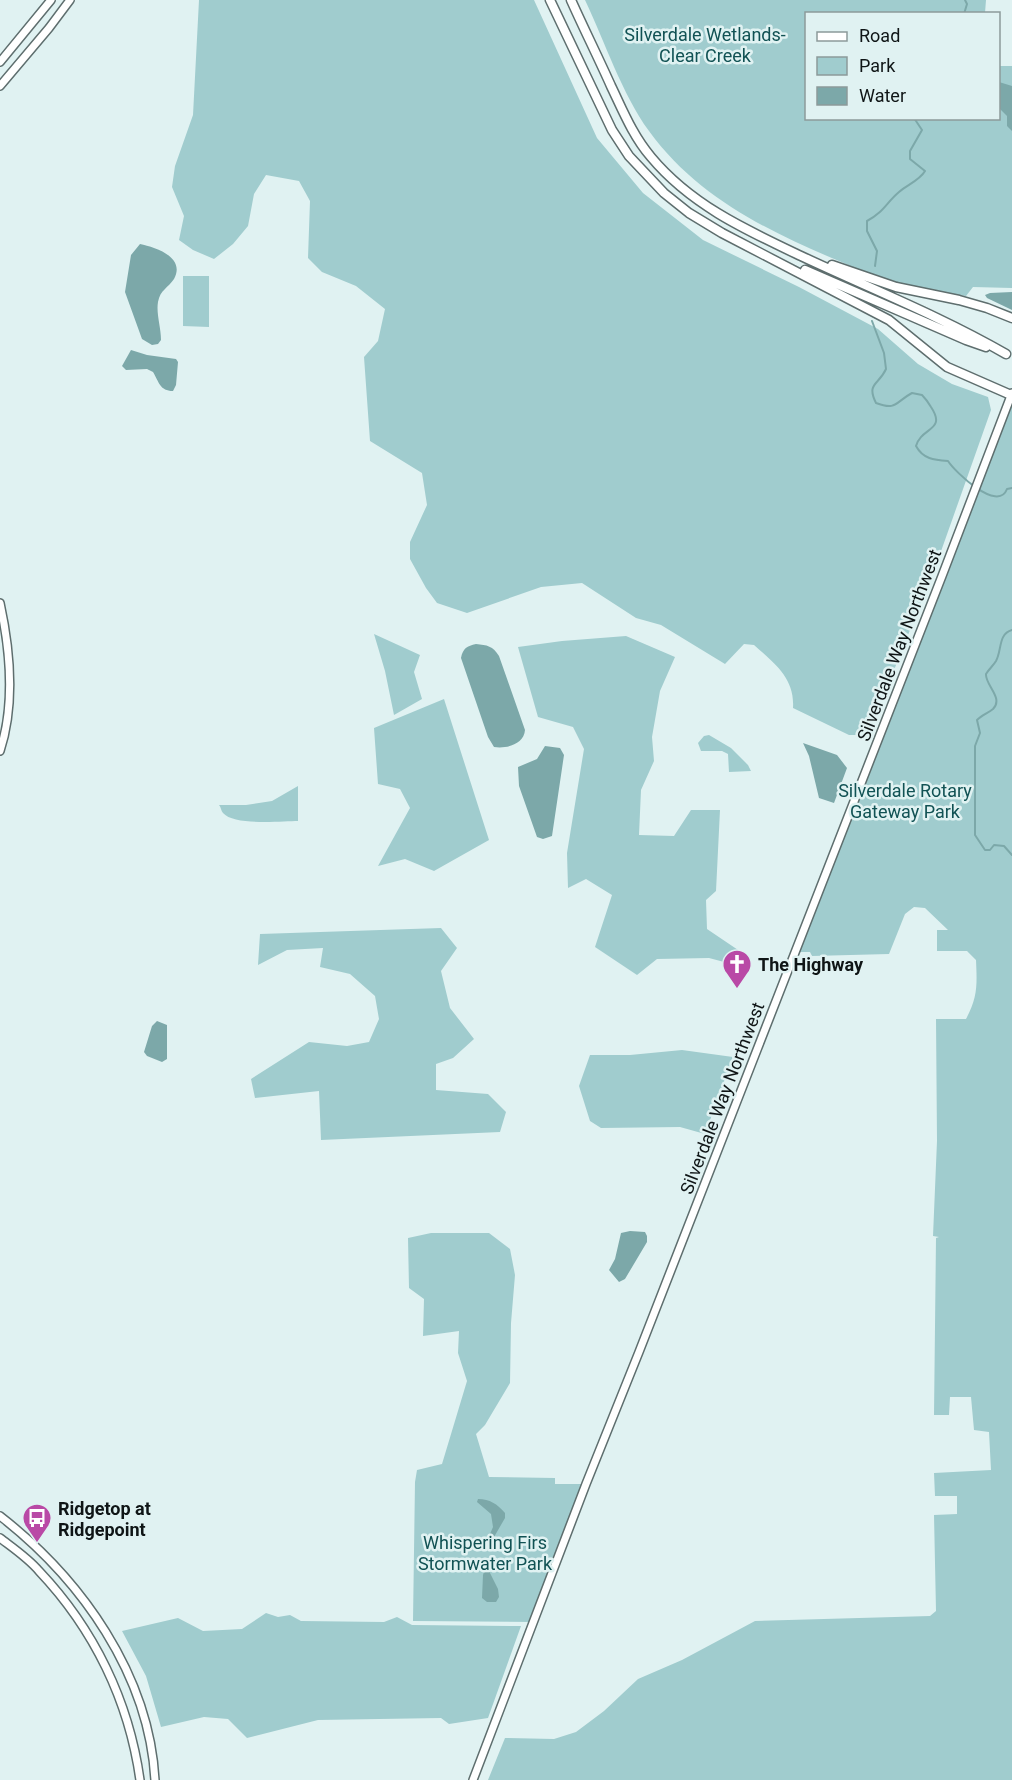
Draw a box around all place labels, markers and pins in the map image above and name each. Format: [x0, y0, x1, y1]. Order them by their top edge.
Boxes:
church icon: The Highway [721, 948, 753, 990]
place label: The Highway [758, 954, 864, 975]
place label: Ridgetop at Ridgepoint [58, 1498, 151, 1540]
bus stop icon: Ridgetop at Ridgepoint [21, 1502, 53, 1544]

